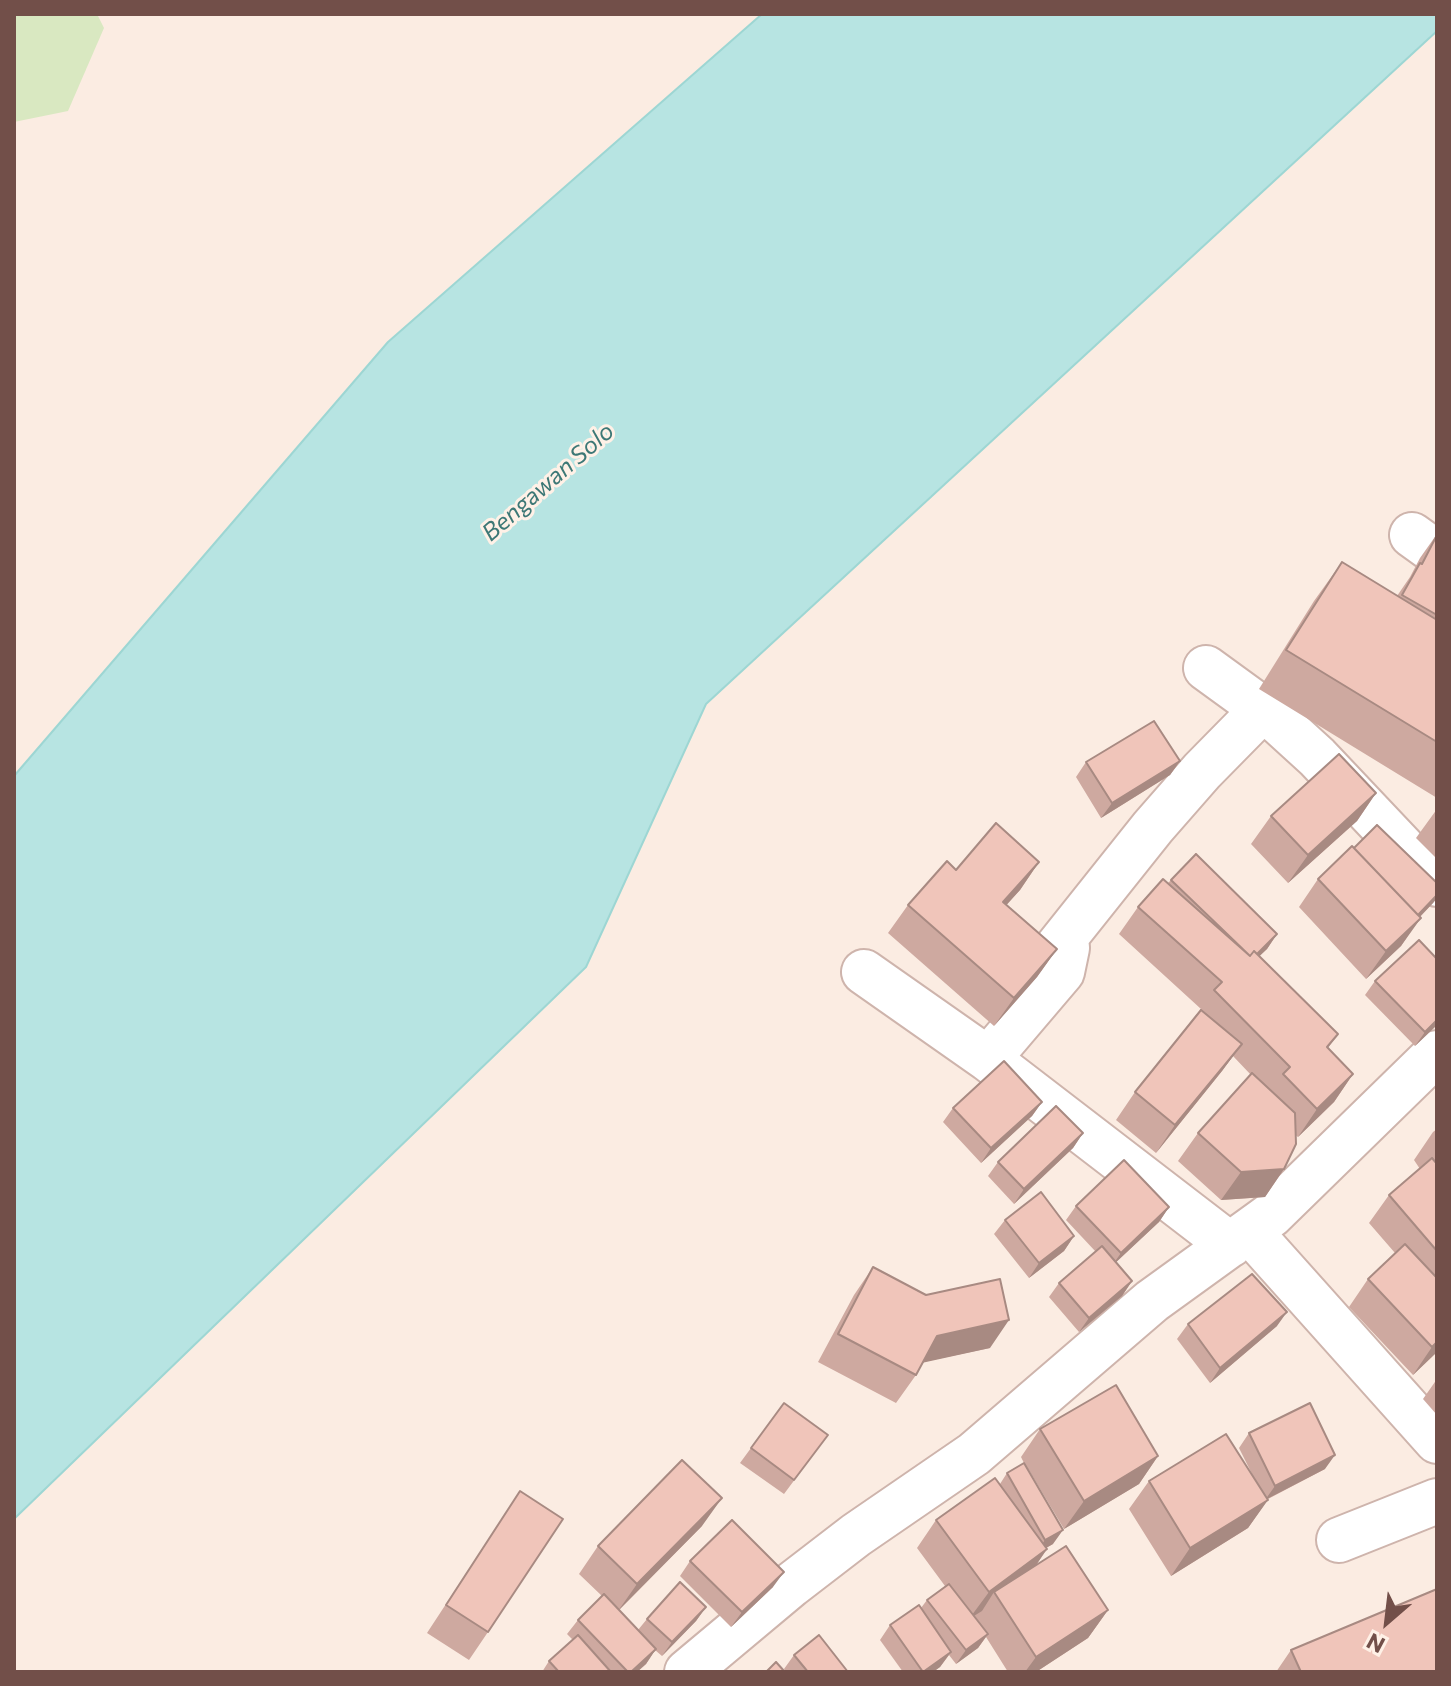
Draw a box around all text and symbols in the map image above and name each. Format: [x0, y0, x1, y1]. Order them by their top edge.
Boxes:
water label: Bengawan Solo [476, 417, 620, 547]
north arrow [1347, 1582, 1427, 1662]
text: N [1362, 1628, 1389, 1659]

